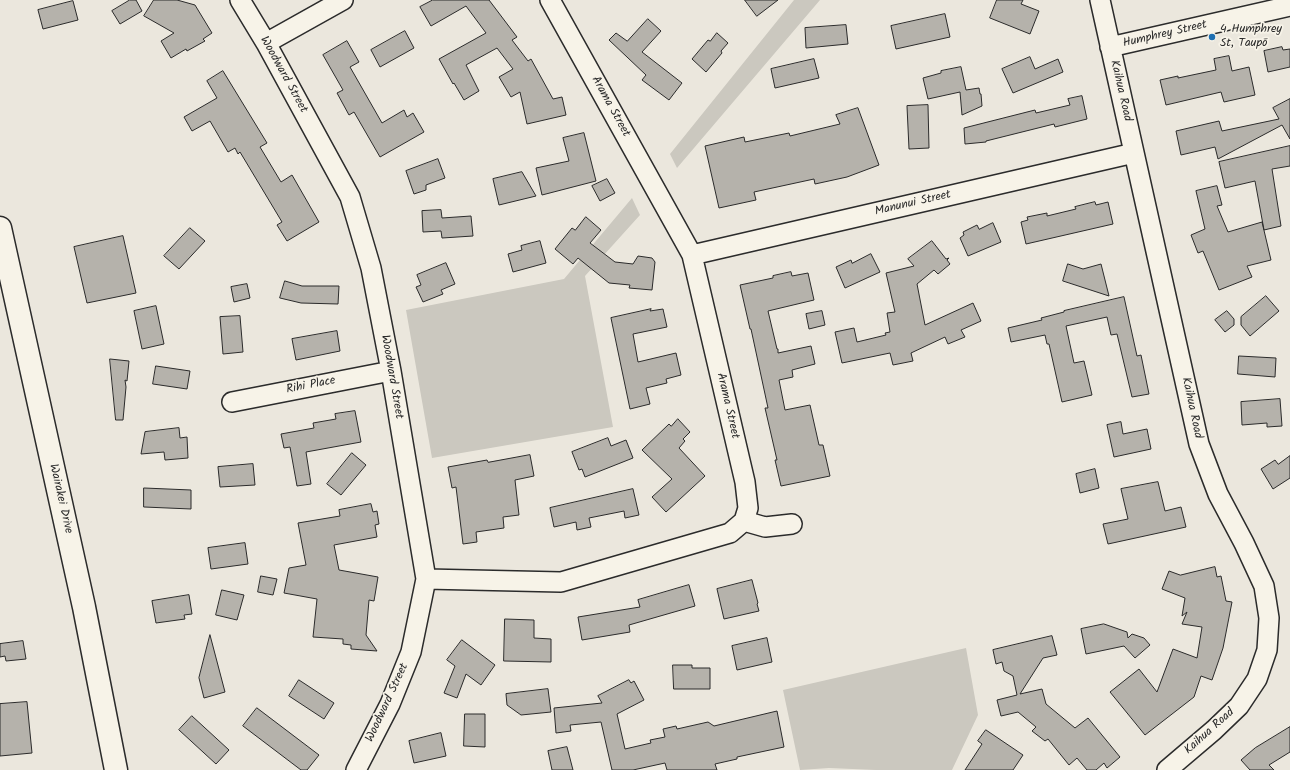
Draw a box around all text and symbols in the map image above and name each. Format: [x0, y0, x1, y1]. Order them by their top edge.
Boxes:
street label: Humphrey Street [1122, 18, 1208, 52]
place label: 4 Humphrey St, Taupō [1220, 23, 1282, 51]
marker: 4 Humphrey St, Taupō [1207, 32, 1217, 42]
street label: Woodward Street [256, 34, 310, 116]
street label: Kaihua Road [1106, 59, 1134, 123]
street label: Arama Street [587, 74, 633, 140]
street label: Manunui Street [874, 188, 952, 220]
street label: Woodward Street [377, 334, 405, 420]
street label: Arama Street [712, 372, 742, 440]
street label: Rihi Place [285, 374, 337, 398]
street label: Kaihua Road [1177, 376, 1205, 440]
street label: Wairakei Drive [45, 463, 75, 535]
street label: Woodward Street [363, 661, 413, 745]
street label: Kaihua Road [1182, 706, 1238, 758]

